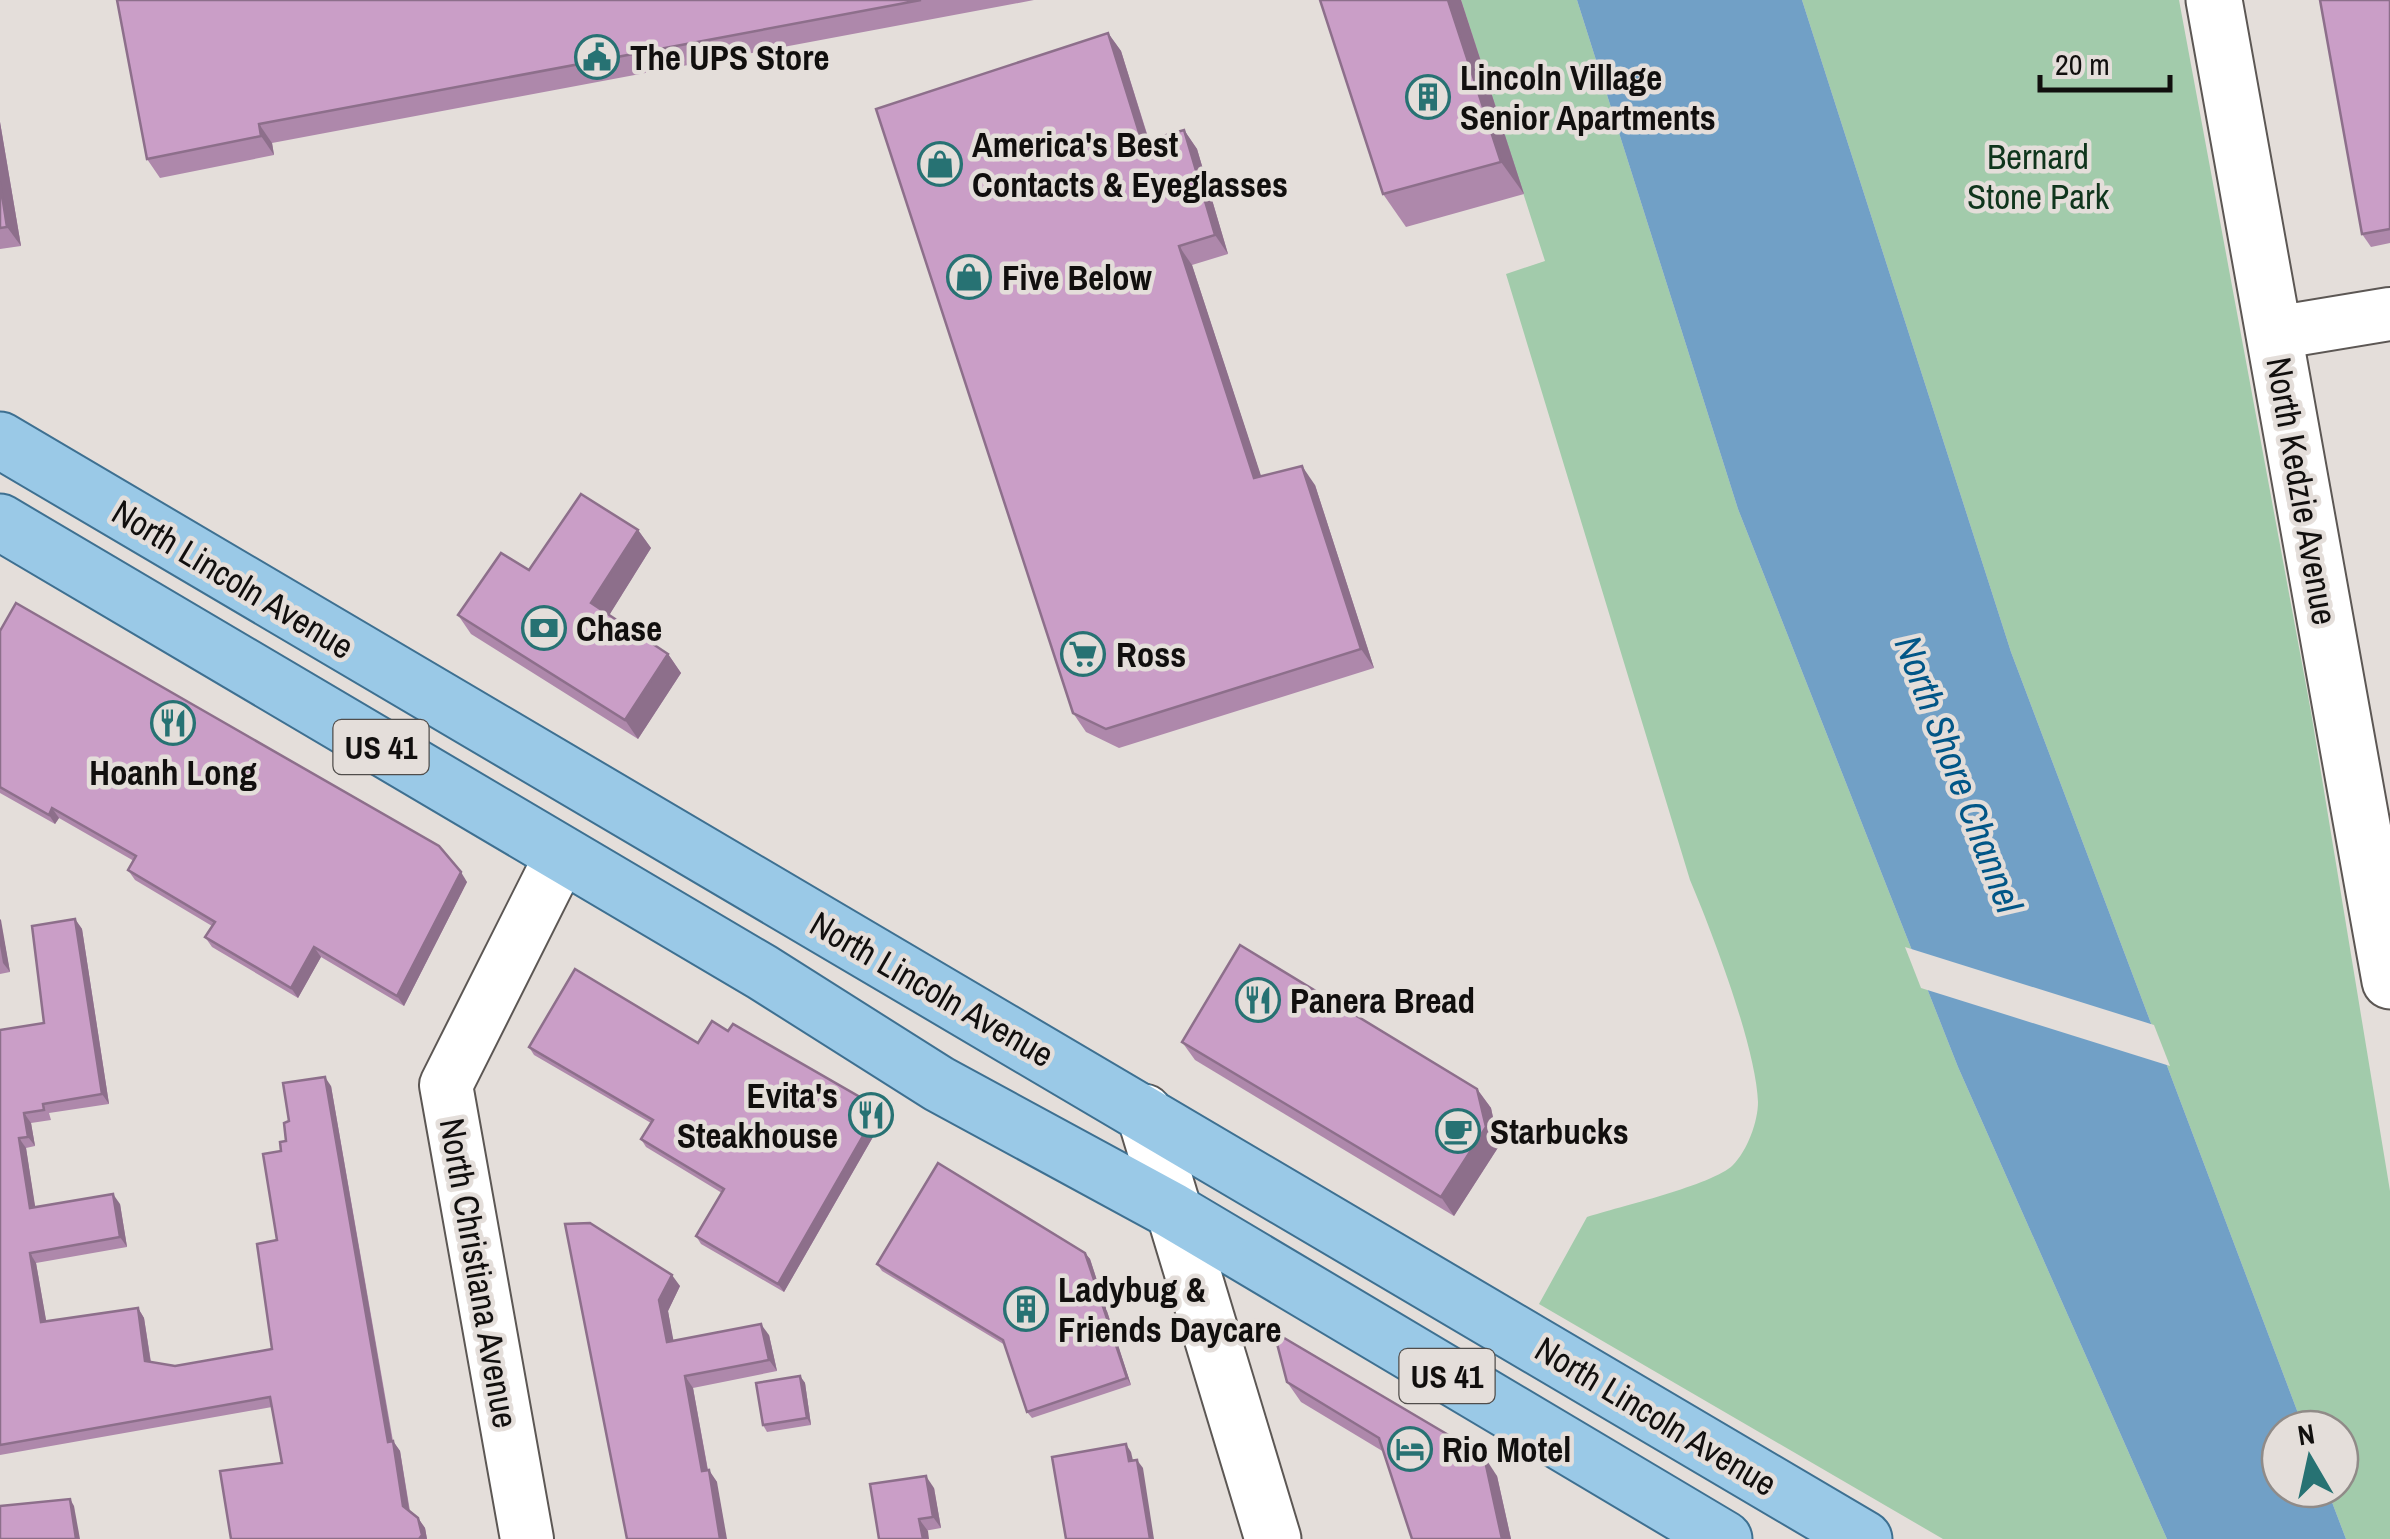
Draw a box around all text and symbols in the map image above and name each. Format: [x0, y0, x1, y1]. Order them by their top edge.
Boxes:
scale bar [2040, 30, 2170, 92]
public building icon: The UPS Store [574, 34, 620, 80]
place label: The UPS Store [630, 34, 829, 81]
text: 20 m [2055, 44, 2110, 84]
place label: Lincoln Village Senior Apartments [1460, 54, 1716, 141]
building icon: Lincoln Village Senior Apartments [1405, 74, 1451, 120]
place label: America's Best Contacts & Eyeglasses [972, 121, 1288, 208]
park label: Bernard Stone Park [1967, 133, 2110, 220]
shop icon: America's Best Contacts & Eyeglasses [917, 141, 963, 187]
shop icon: Five Below [946, 254, 992, 300]
place label: Five Below [1002, 254, 1153, 301]
street label: North Kedzie Avenue [2255, 354, 2349, 628]
street label: North Lincoln Avenue [103, 488, 363, 670]
bank icon: Chase [521, 605, 567, 651]
place label: Chase [576, 605, 662, 652]
water label: North Shore Channel [1883, 628, 2036, 921]
supermarket icon: Ross [1060, 631, 1106, 677]
place label: Ross [1116, 631, 1186, 678]
restaurant icon: Hoanh Long [150, 700, 196, 746]
road number: US 41 [334, 720, 428, 774]
place label: Hoanh Long [89, 749, 257, 796]
street label: North Lincoln Avenue [802, 900, 1062, 1078]
restaurant icon: Panera Bread [1235, 977, 1281, 1023]
place label: Panera Bread [1290, 977, 1475, 1024]
place label: Evita's Steakhouse [677, 1072, 838, 1159]
restaurant icon: Evita's Steakhouse [848, 1092, 894, 1138]
cafe icon: Starbucks [1435, 1108, 1481, 1154]
place label: Starbucks [1490, 1108, 1629, 1155]
street label: North Christiana Avenue [429, 1114, 529, 1432]
place label: Ladybug & Friends Daycare [1058, 1266, 1281, 1353]
building icon: Ladybug & Friends Daycare [1003, 1286, 1049, 1332]
street label: North Lincoln Avenue [1526, 1325, 1786, 1507]
road number: US 41 [1400, 1349, 1494, 1403]
north arrow [2260, 1409, 2360, 1509]
text: N [2295, 1414, 2317, 1454]
hotel icon: Rio Motel [1387, 1426, 1433, 1472]
place label: Rio Motel [1442, 1426, 1571, 1473]

